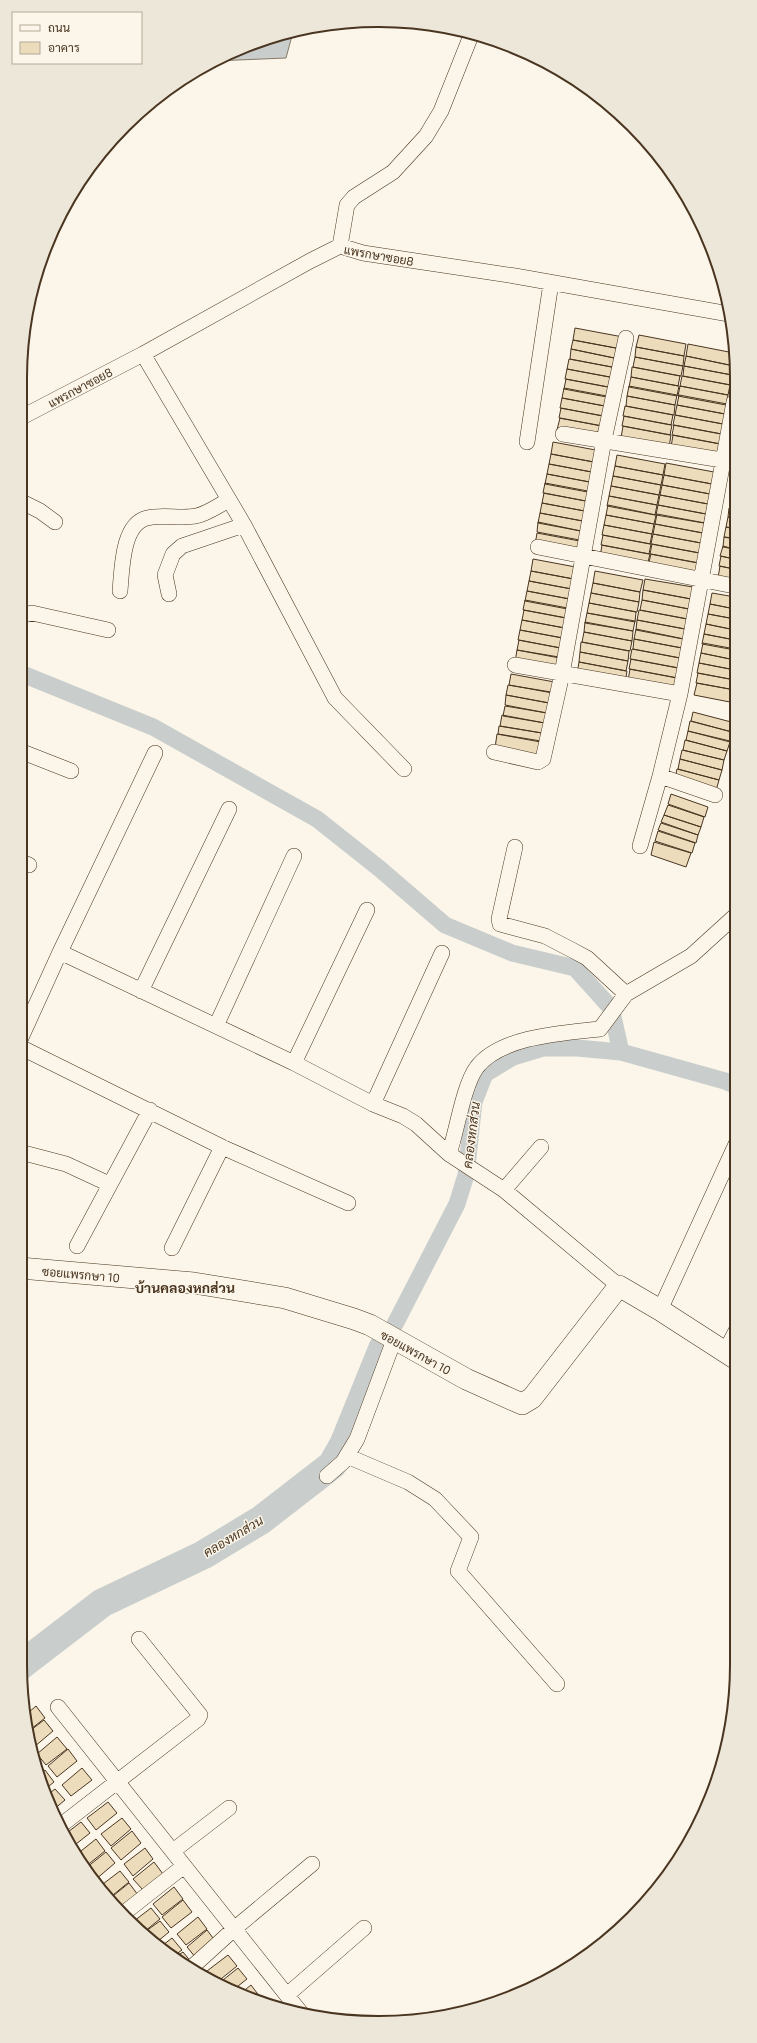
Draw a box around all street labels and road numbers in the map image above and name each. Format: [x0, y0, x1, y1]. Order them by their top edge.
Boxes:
street label: แพรกษาซอย8 [343, 242, 415, 268]
street label: แพรกษาซอย8 [45, 364, 115, 410]
street label: ซอยแพรกษา 10 [41, 1264, 121, 1284]
street label: ซอยแพรกษา 10 [378, 1327, 454, 1377]

